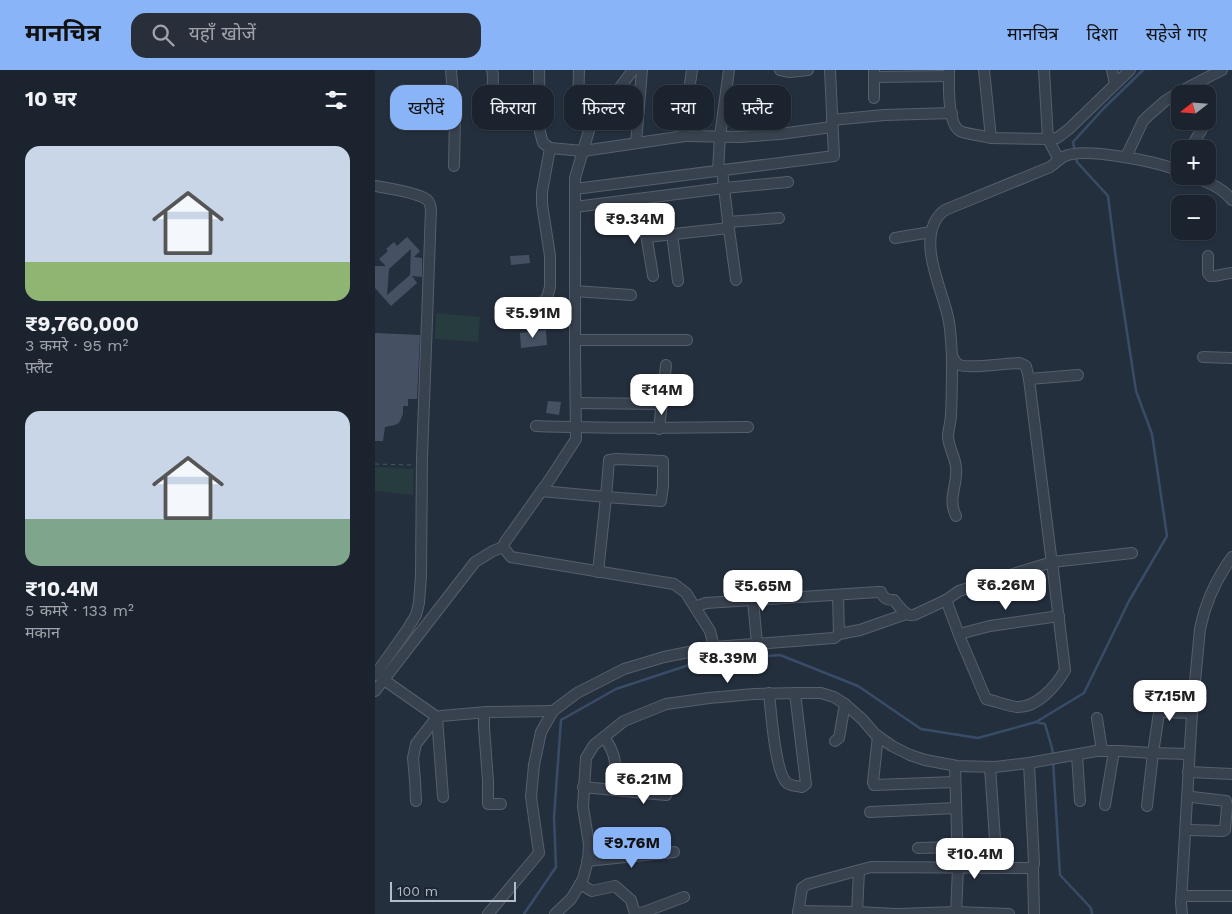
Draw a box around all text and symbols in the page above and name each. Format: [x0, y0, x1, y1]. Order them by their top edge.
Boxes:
search box [131, 13, 481, 58]
text: मानचित्र [25, 19, 101, 47]
icon: search [149, 21, 177, 49]
text: यहाँ खोजें [189, 22, 256, 45]
text: मानचित्र [1007, 23, 1059, 44]
text: दिशा [1087, 23, 1118, 44]
text: सहेजे गए [1146, 23, 1207, 44]
chip: खरीदें [390, 85, 462, 130]
chip: किराया [472, 85, 554, 130]
chip: फ़िल्टर [564, 85, 643, 130]
chip: नया [653, 85, 714, 130]
chip: फ़्लैट [724, 85, 791, 130]
north arrow [1171, 85, 1216, 130]
map controls [1171, 85, 1216, 240]
text: 10 घर [25, 86, 76, 111]
icon: filters [322, 86, 350, 114]
button: + [1171, 140, 1216, 185]
icon: home [143, 178, 233, 268]
button: − [1171, 195, 1216, 240]
pin: ₹9.34M [594, 202, 676, 245]
text: ₹9.34M [606, 209, 664, 228]
pin: ₹5.91M [492, 296, 574, 339]
text: ₹5.91M [506, 303, 560, 322]
text: ₹9,760,000 [25, 311, 139, 336]
text: 3 कमरे · 95 m² [25, 336, 128, 355]
text: फ़्लैट [25, 358, 53, 377]
pin: ₹14M [632, 374, 692, 416]
text: ₹14M [641, 380, 683, 399]
icon: home [143, 443, 233, 533]
pin: ₹6.26M [965, 568, 1047, 611]
pin: ₹5.65M [722, 570, 804, 612]
text: ₹6.26M [977, 575, 1035, 594]
text: ₹10.4M [25, 576, 99, 601]
text: ₹5.65M [734, 576, 792, 595]
text: 5 कमरे · 133 m² [25, 601, 134, 620]
text: मकान [25, 623, 60, 642]
pin: ₹8.39M [687, 642, 769, 684]
text: ₹8.39M [699, 648, 757, 667]
pin: ₹7.15M [1129, 680, 1211, 722]
text: ₹7.15M [1144, 686, 1196, 705]
pin: ₹6.21M [603, 762, 685, 805]
text: ₹6.21M [616, 769, 672, 788]
pin: ₹9.76M [591, 826, 673, 869]
text: ₹9.76M [604, 833, 660, 852]
pin: ₹10.4M [934, 838, 1016, 880]
text: ₹10.4M [947, 844, 1003, 863]
scale bar [390, 879, 516, 902]
text: 100 m [397, 883, 438, 899]

